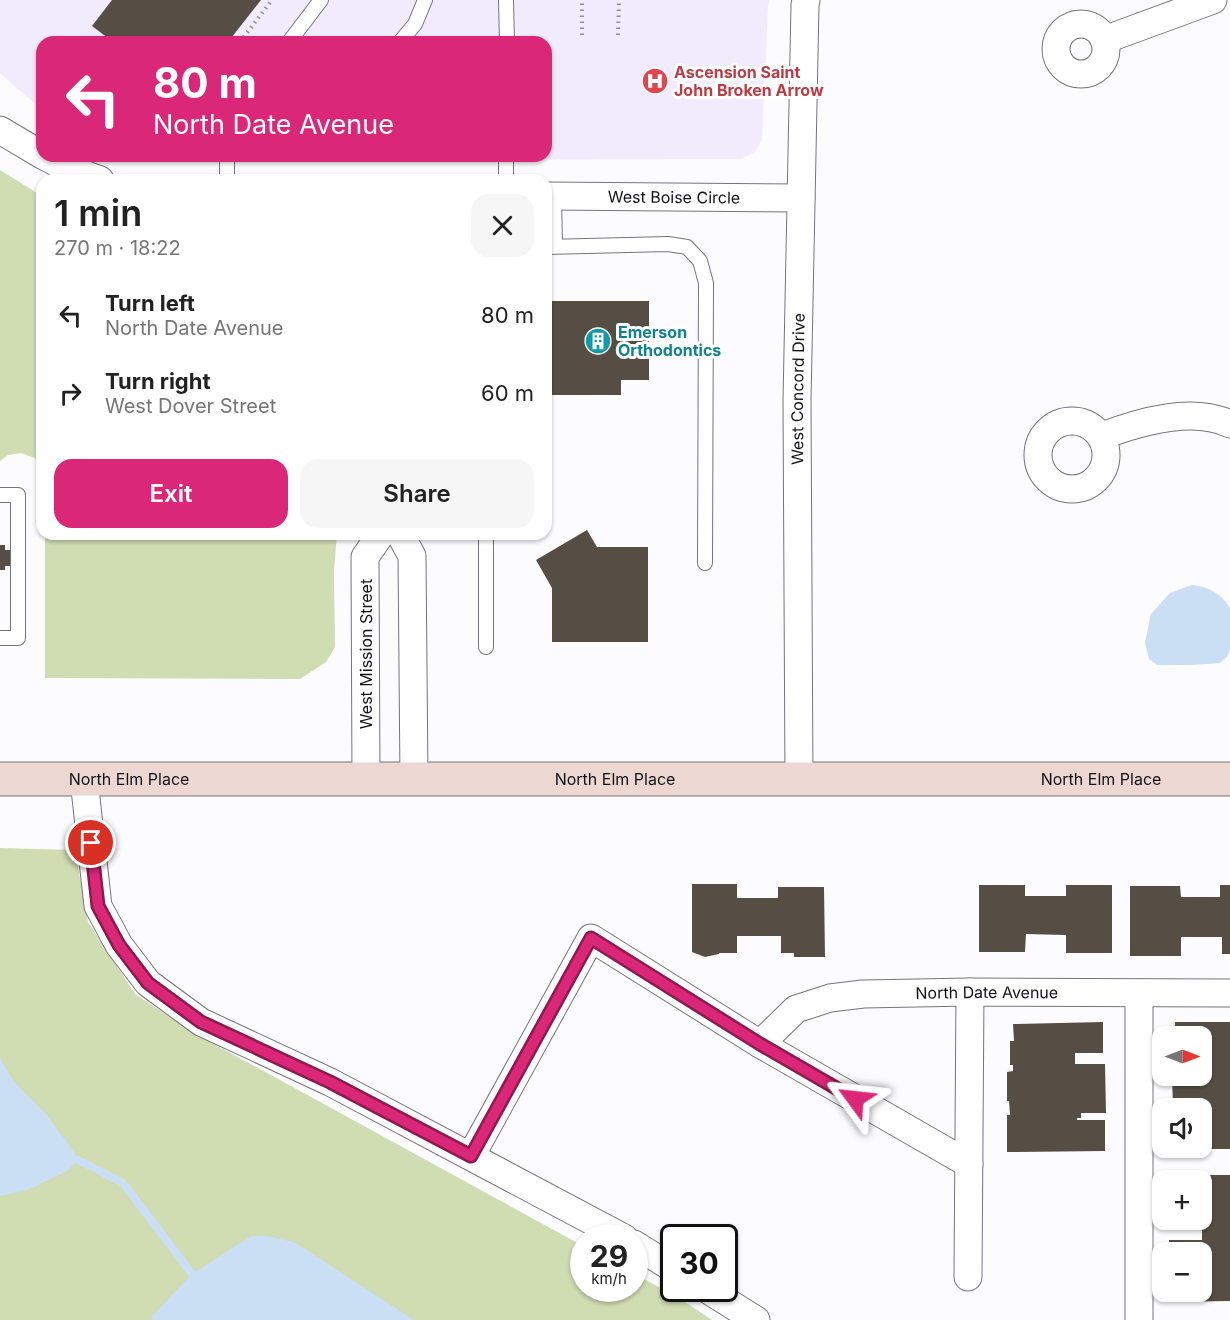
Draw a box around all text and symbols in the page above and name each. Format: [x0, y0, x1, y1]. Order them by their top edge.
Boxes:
text: 80 m [153, 57, 257, 108]
icon: left [54, 60, 132, 138]
place label: Ascension Saint John Broken Arrow [674, 62, 824, 100]
hospital icon: Ascension Saint John Broken Arrow [640, 66, 670, 96]
text: North Date Avenue [153, 108, 394, 141]
street label: West Boise Circle [608, 186, 740, 208]
text: 1 min [54, 191, 142, 235]
button: close [471, 194, 534, 257]
text: 270 m · 18:22 [54, 236, 181, 260]
text: Turn left [105, 290, 195, 316]
icon: left [54, 299, 87, 332]
text: 80 m [481, 302, 534, 328]
street label: West Concord Drive [787, 313, 809, 465]
text: North Date Avenue [105, 316, 283, 340]
place label: Emerson Orthodontics [618, 322, 721, 360]
building icon: Emerson Orthodontics [583, 326, 613, 356]
text: Turn right [105, 368, 211, 394]
icon: right [54, 377, 87, 410]
text: 60 m [481, 380, 534, 406]
text: West Dover Street [105, 394, 276, 418]
button: Exit [54, 459, 288, 528]
button: Share [300, 459, 534, 528]
street label: West Mission Street [356, 579, 376, 729]
street label: North Elm Place [69, 769, 189, 789]
street label: North Elm Place [555, 769, 675, 789]
street label: North Elm Place [1041, 769, 1161, 789]
pin [65, 817, 116, 868]
icon: arrive [74, 826, 107, 859]
street label: North Date Avenue [915, 982, 1058, 1003]
north arrow [1152, 1026, 1212, 1086]
map controls [1152, 1026, 1212, 1302]
position arrow [823, 1067, 887, 1131]
button: sound [1152, 1098, 1212, 1158]
button: + [1152, 1170, 1212, 1230]
speed limit sign: 30 [660, 1224, 738, 1302]
text: 29 [590, 1238, 628, 1274]
button: − [1152, 1242, 1212, 1302]
text: km/h [591, 1269, 627, 1288]

